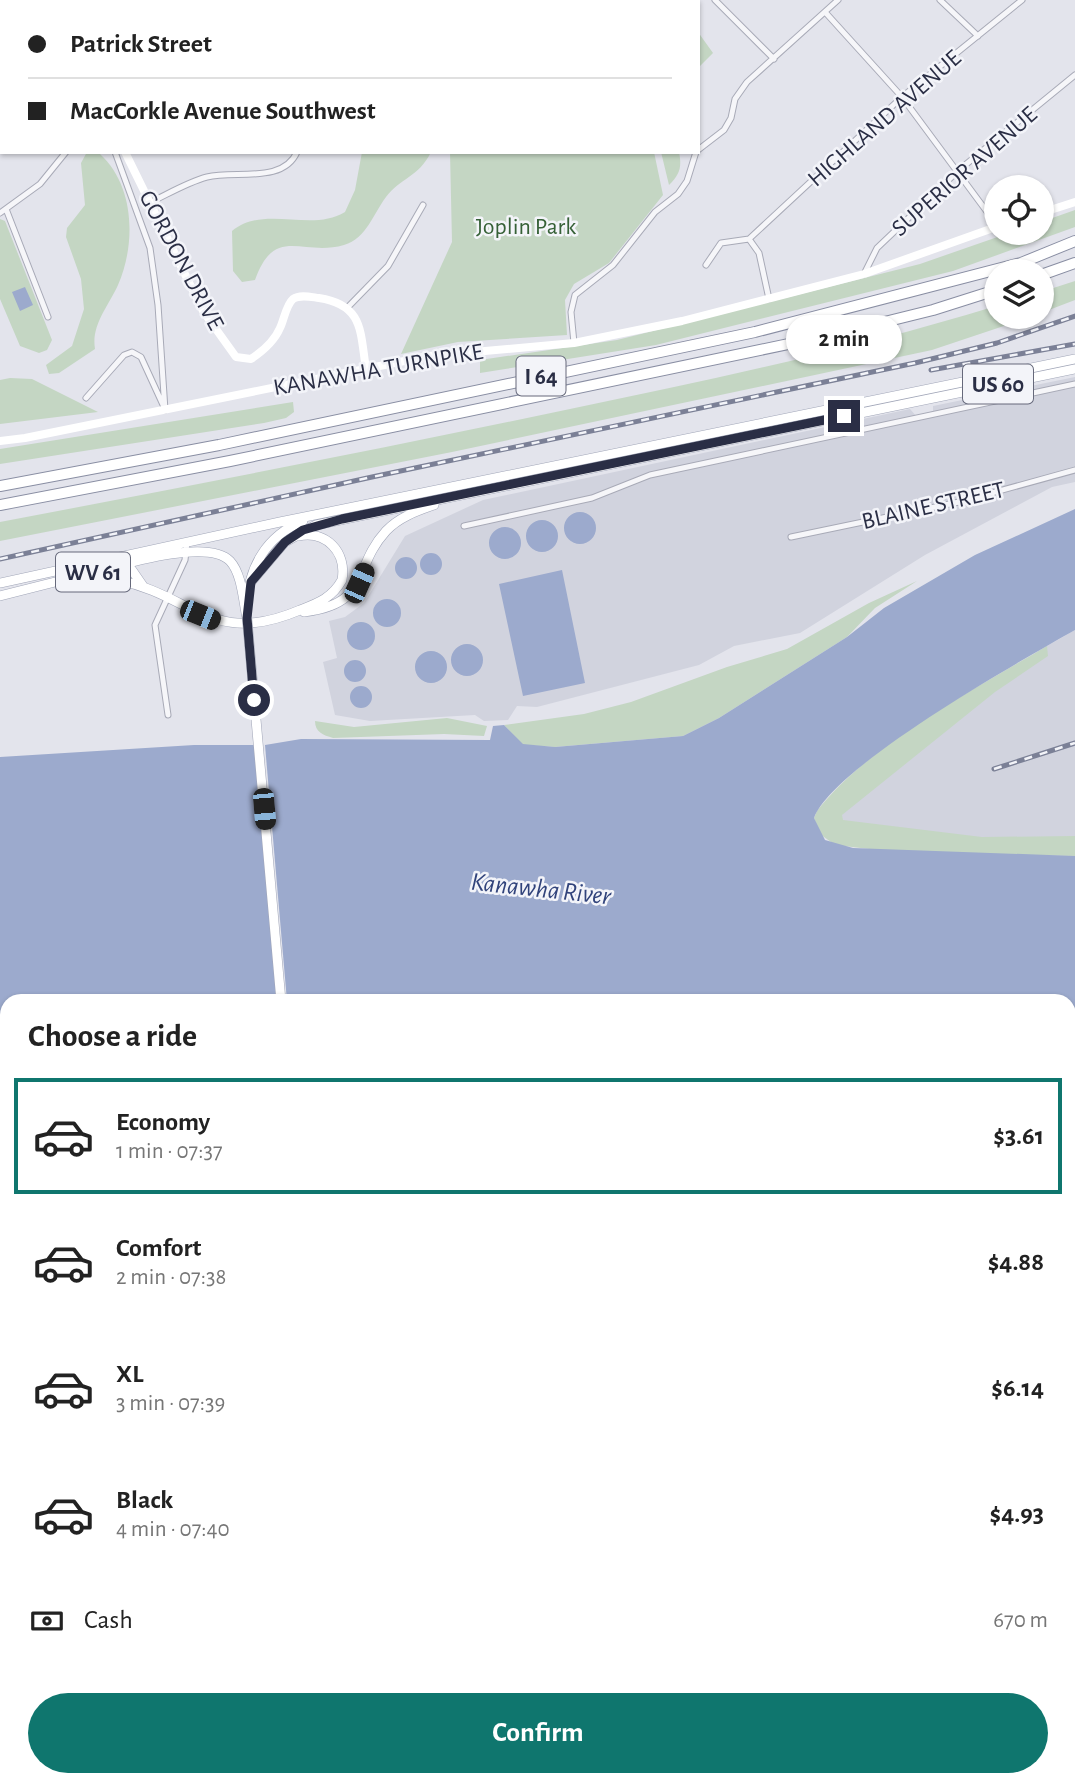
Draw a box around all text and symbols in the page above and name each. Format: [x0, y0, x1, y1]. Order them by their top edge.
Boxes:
text: Patrick Street [70, 31, 212, 57]
street label: HIGHLAND AVENUE [803, 46, 966, 192]
text: MacCorkle Avenue Southwest [70, 98, 376, 124]
street label: SUPERIOR AVENUE [887, 102, 1042, 241]
map controls [984, 175, 1054, 329]
button: locate [984, 175, 1054, 245]
street label: GORDON DRIVE [134, 187, 228, 334]
park label: Joplin Park [476, 215, 576, 239]
button: layers [984, 259, 1054, 329]
callout: 2 min [786, 314, 902, 364]
text: 2 min [818, 328, 870, 351]
street label: KANAWHA TURNPIKE [271, 340, 485, 400]
road number: I 64 [516, 356, 566, 396]
road number: US 60 [963, 364, 1033, 404]
route end [828, 400, 860, 432]
street label: BLAINE STREET [859, 478, 1007, 534]
road number: WV 61 [56, 552, 130, 592]
car [341, 560, 378, 606]
car [177, 597, 224, 633]
route start [238, 684, 270, 716]
car [252, 787, 277, 831]
water label: Kanawha River [470, 869, 614, 909]
text: Choose a ride [28, 1020, 197, 1052]
icon: car [32, 1105, 95, 1168]
text: Economy [116, 1109, 210, 1135]
text: $3.61 [993, 1123, 1044, 1149]
text: 1 min · 07:37 [116, 1140, 222, 1163]
icon: car [32, 1231, 95, 1294]
text: Comfort [116, 1235, 201, 1261]
text: $4.88 [988, 1249, 1044, 1275]
text: 2 min · 07:38 [116, 1266, 226, 1289]
icon: car [32, 1357, 95, 1420]
text: XL [116, 1361, 143, 1387]
text: $6.14 [991, 1375, 1044, 1401]
text: 3 min · 07:39 [116, 1392, 225, 1415]
icon: car [32, 1483, 95, 1546]
text: Black [116, 1487, 173, 1513]
text: $4.93 [990, 1501, 1044, 1527]
text: 4 min · 07:40 [116, 1518, 230, 1541]
icon: cash [28, 1602, 66, 1640]
text: Cash [84, 1607, 133, 1633]
text: 670 m [993, 1609, 1048, 1632]
button: Confirm [28, 1693, 1048, 1773]

